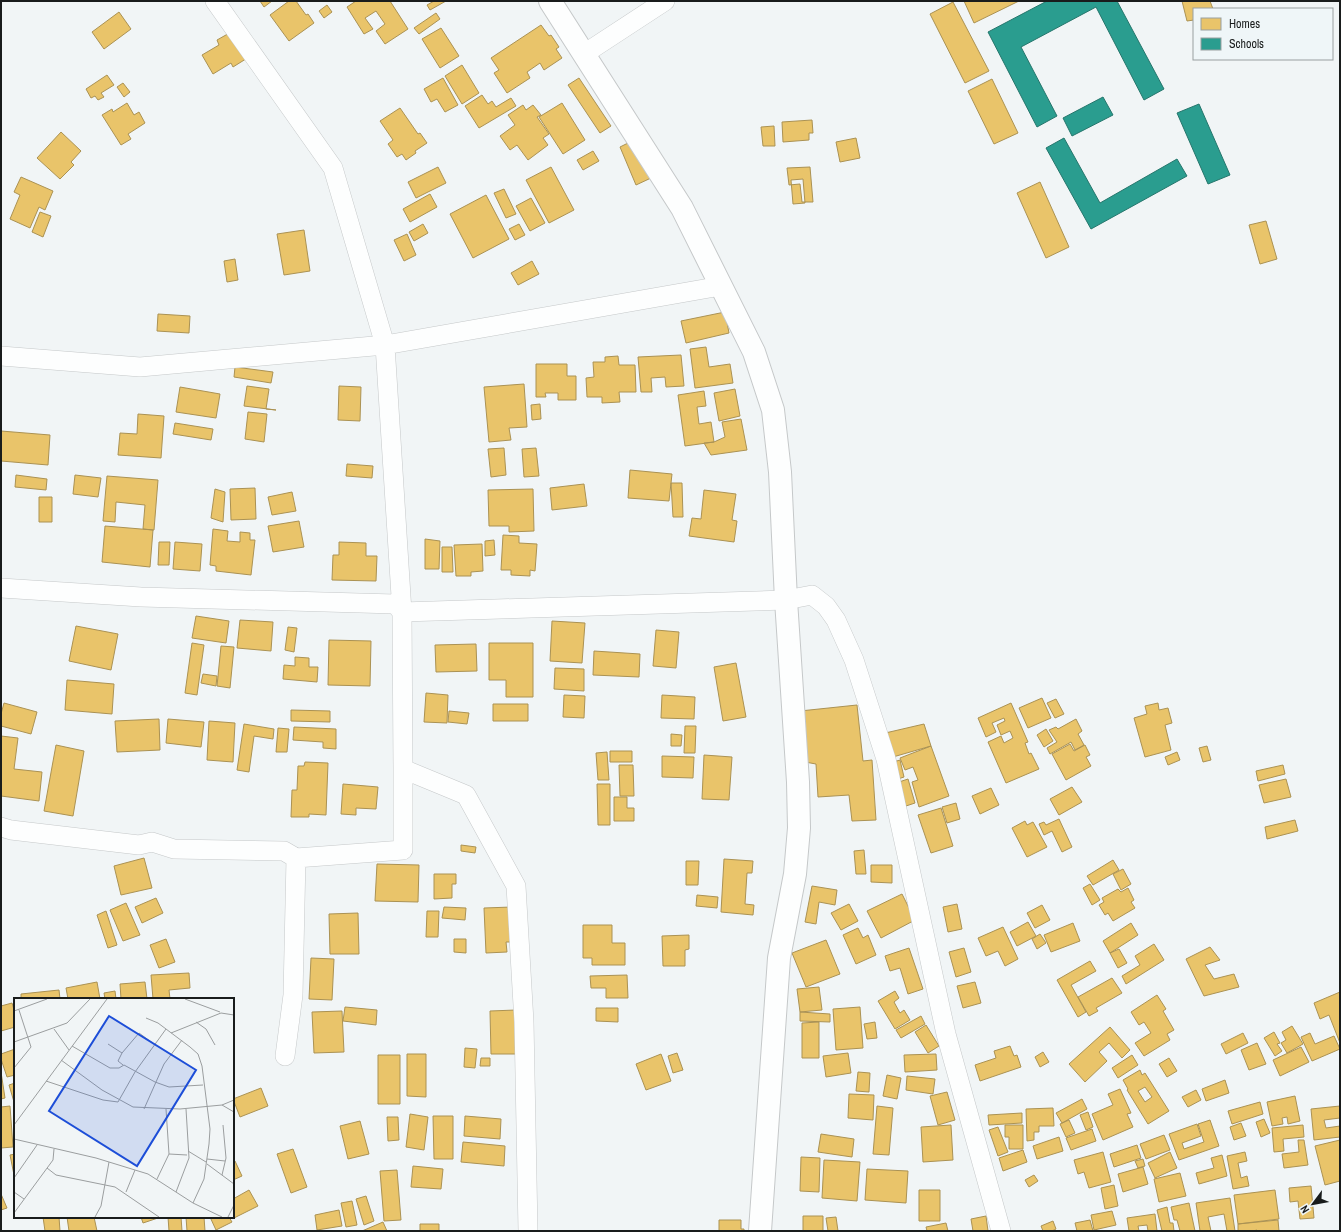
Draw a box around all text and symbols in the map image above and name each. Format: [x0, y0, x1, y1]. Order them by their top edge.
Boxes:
legend [1193, 8, 1333, 60]
text: Homes [1229, 16, 1260, 32]
text: Schools [1229, 36, 1264, 52]
inset map [14, 998, 234, 1218]
north arrow [1293, 1184, 1333, 1224]
text: N [1297, 1203, 1312, 1216]

